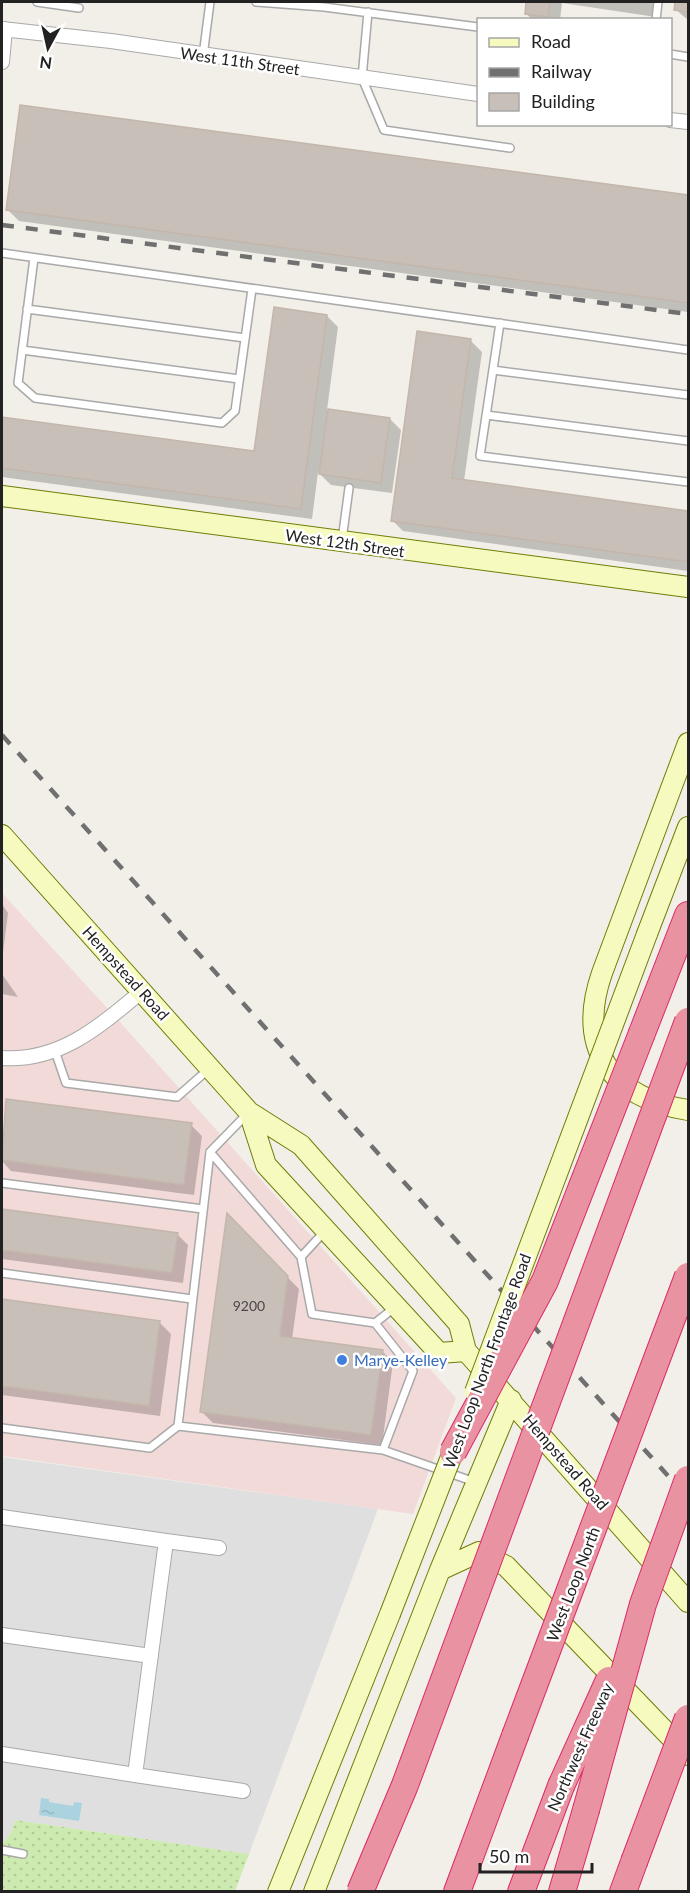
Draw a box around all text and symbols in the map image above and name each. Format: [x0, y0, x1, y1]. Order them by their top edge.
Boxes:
north arrow [18, 18, 78, 78]
legend [477, 18, 672, 126]
text: Road [531, 30, 571, 52]
street label: West 11th Street [179, 43, 301, 78]
text: N [38, 53, 53, 74]
text: Railway [531, 60, 592, 82]
text: Building [531, 90, 595, 112]
street label: West 12th Street [284, 525, 406, 560]
street label: Hempstead Road [79, 922, 174, 1024]
street label: West Loop North Frontage Road [439, 1251, 534, 1471]
house number: 9200 [233, 1297, 265, 1314]
place label: Marye-Kelley [354, 1350, 448, 1369]
marker: Marye-Kelley [335, 1353, 349, 1367]
street label: Hempstead Road [520, 1410, 613, 1513]
street label: West Loop North [542, 1524, 603, 1644]
street label: Northwest Freeway [543, 1679, 617, 1814]
scale bar [480, 1836, 592, 1874]
text: 50 m [489, 1845, 529, 1867]

